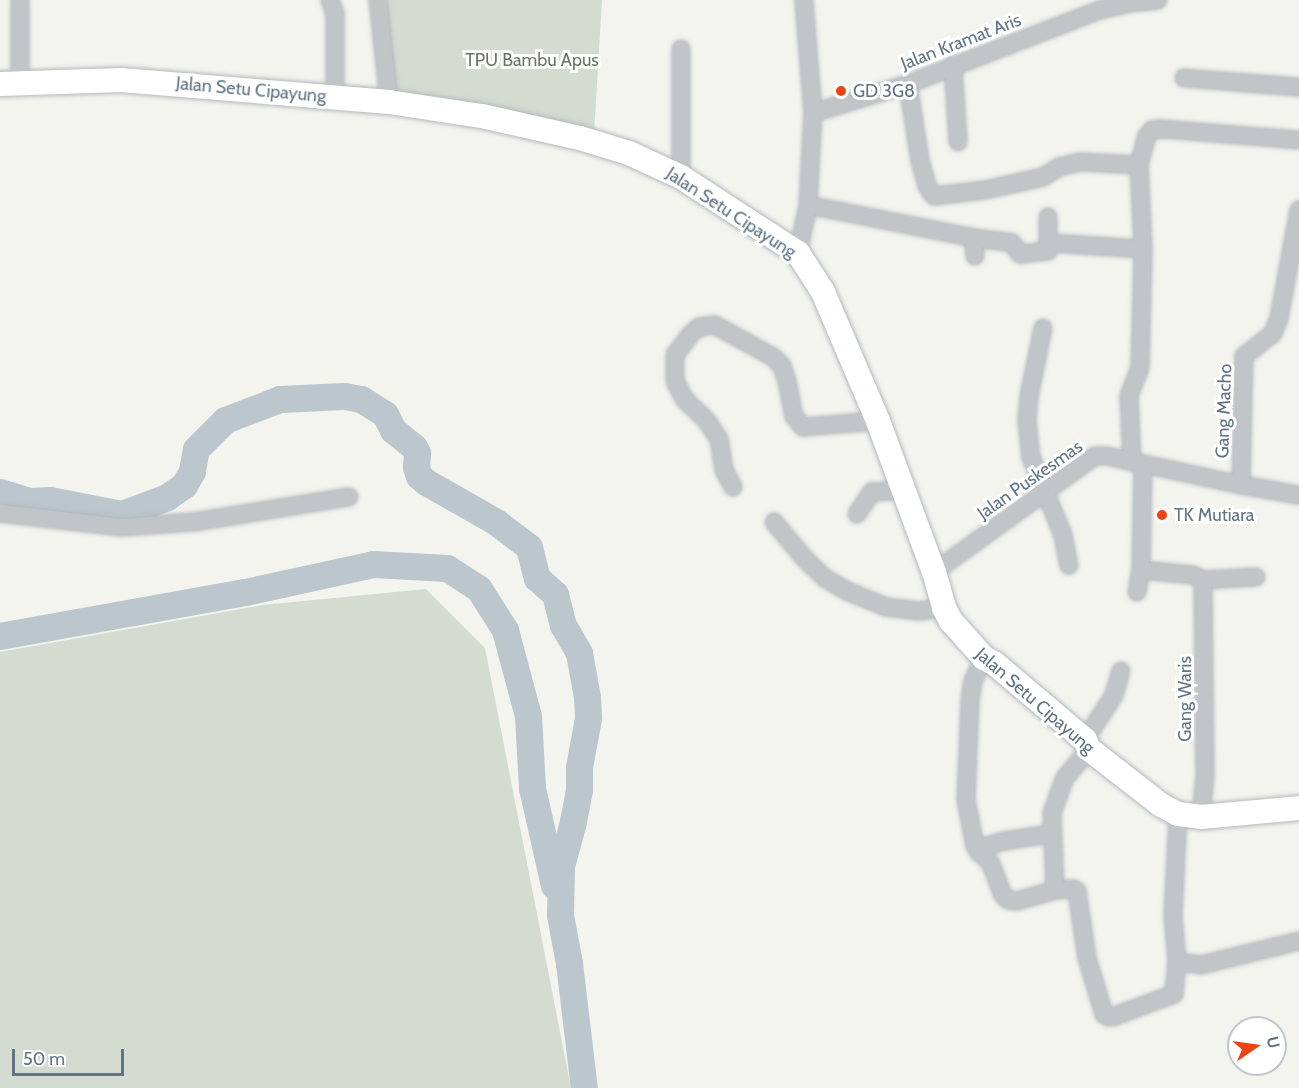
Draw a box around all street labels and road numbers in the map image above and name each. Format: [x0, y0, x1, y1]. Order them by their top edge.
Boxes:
street label: Jalan Kramat Aris [898, 9, 1024, 75]
street label: Jalan Setu Cipayung [175, 73, 327, 107]
street label: Jalan Setu Cipayung [662, 163, 800, 263]
street label: Gang Macho [1212, 363, 1236, 459]
street label: Jalan Puskesmas [973, 436, 1087, 524]
street label: Jalan Setu Cipayung [971, 643, 1099, 759]
street label: Gang Waris [1174, 656, 1196, 742]

